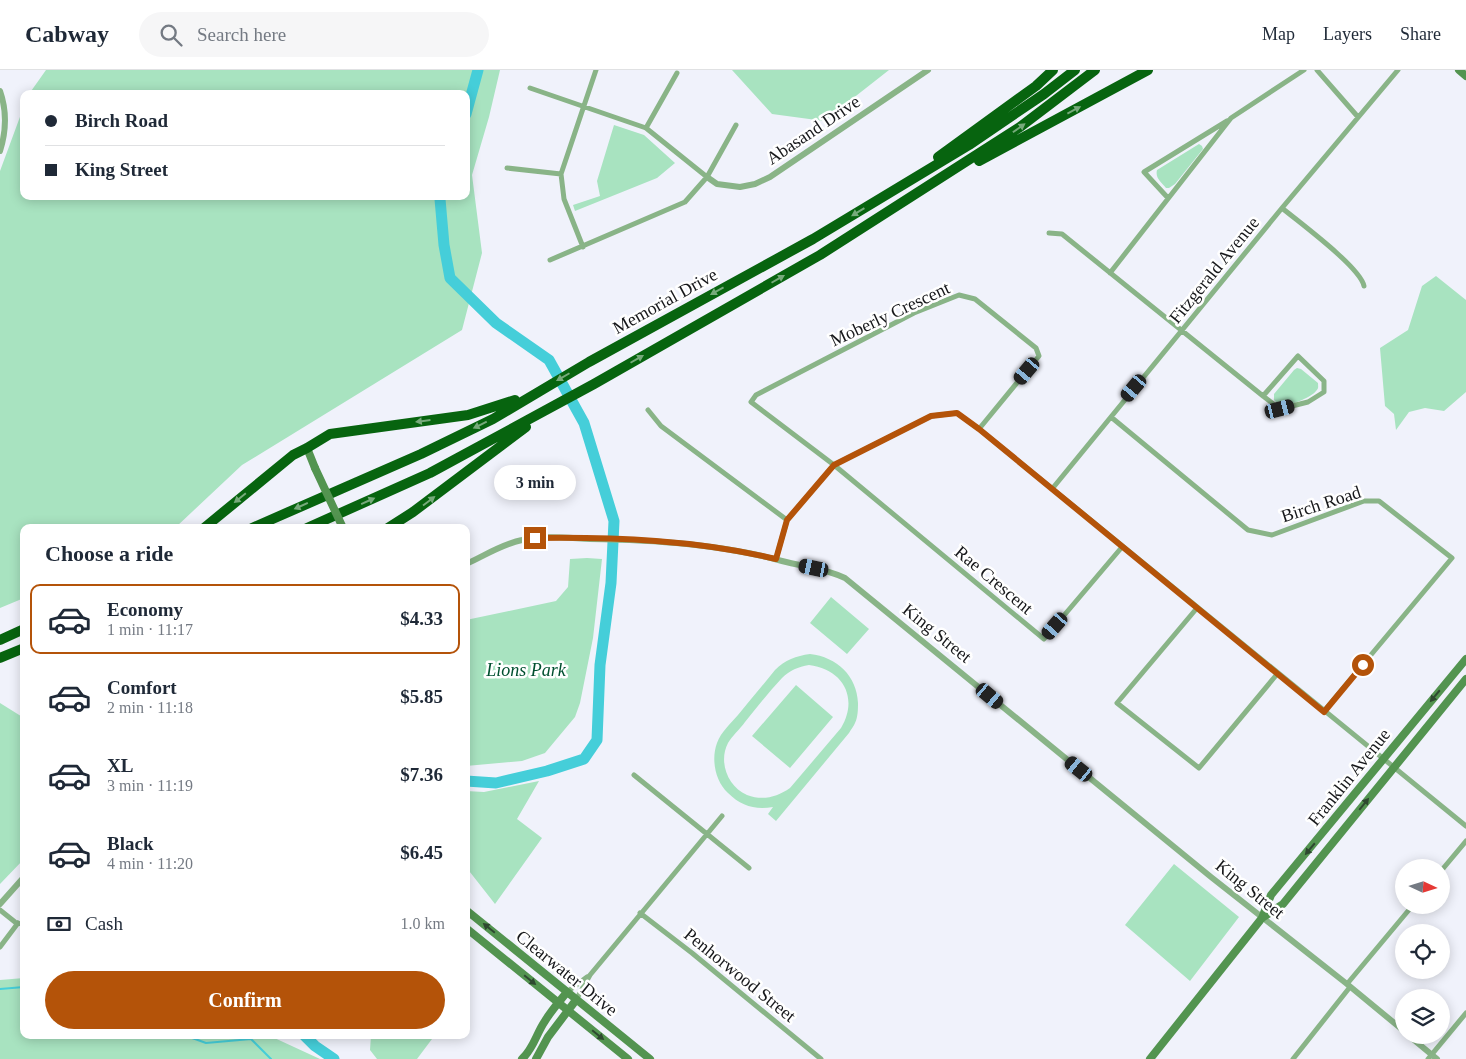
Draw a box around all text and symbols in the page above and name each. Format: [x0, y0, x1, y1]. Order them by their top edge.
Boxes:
search box [139, 12, 489, 57]
text: Cabway [25, 21, 109, 47]
icon: search [157, 21, 185, 49]
text: Search here [197, 24, 286, 45]
text: Map [1262, 24, 1295, 44]
text: Layers [1323, 24, 1372, 44]
text: Share [1400, 24, 1441, 44]
street label: Abasand Drive [762, 91, 864, 169]
one-way arrow [1067, 106, 1081, 114]
text: Birch Road [75, 110, 168, 131]
one-way arrow [1012, 123, 1026, 133]
text: King Street [75, 159, 168, 180]
one-way arrow [852, 207, 865, 216]
street label: Fitzgerald Avenue [1165, 213, 1263, 327]
street label: Memorial Drive [609, 264, 721, 338]
one-way arrow [771, 275, 785, 283]
street label: Moberly Crescent [827, 278, 953, 350]
one-way arrow [710, 287, 723, 296]
one-way arrow [630, 355, 643, 364]
car [1011, 355, 1042, 387]
one-way arrow [557, 372, 570, 381]
car [1118, 372, 1149, 404]
car [1263, 398, 1296, 420]
one-way arrow [415, 417, 431, 425]
one-way arrow [473, 421, 488, 429]
callout: 3 min [494, 466, 576, 500]
text: 3 min [516, 474, 554, 491]
street label: Birch Road [1279, 482, 1363, 526]
one-way arrow [235, 492, 247, 504]
one-way arrow [361, 496, 375, 504]
one-way arrow [422, 496, 436, 506]
one-way arrow [294, 503, 308, 511]
route end [524, 527, 546, 549]
text: Choose a ride [45, 541, 173, 566]
street label: Rae Crescent [951, 542, 1037, 618]
car [797, 558, 830, 578]
icon: car [47, 597, 92, 642]
text: Economy [107, 599, 183, 620]
street label: King Street [899, 599, 975, 667]
text: $4.33 [400, 608, 443, 629]
car [1039, 610, 1070, 642]
text: 1 min · 11:17 [107, 621, 193, 638]
route start [1352, 654, 1374, 676]
park label: Lions Park [485, 660, 567, 680]
icon: car [47, 675, 92, 720]
text: Comfort [107, 677, 177, 698]
car [973, 681, 1006, 711]
text: $5.85 [400, 686, 443, 707]
one-way arrow [1430, 690, 1441, 702]
text: 2 min · 11:18 [107, 699, 193, 716]
street label: Franklin Avenue [1304, 724, 1394, 830]
icon: car [47, 753, 92, 798]
car [1062, 754, 1095, 784]
text: XL [107, 755, 133, 776]
text: $7.36 [400, 764, 443, 785]
text: 3 min · 11:19 [107, 777, 193, 794]
one-way arrow [1358, 798, 1369, 811]
icon: car [47, 831, 92, 876]
text: Black [107, 833, 153, 854]
text: $6.45 [400, 842, 443, 863]
one-way arrow [1304, 842, 1315, 855]
text: 4 min · 11:20 [107, 855, 193, 872]
street label: King Street [1212, 855, 1288, 923]
north arrow [1395, 859, 1450, 914]
map controls [1395, 859, 1450, 1044]
icon: cash [45, 910, 73, 938]
text: Cash [85, 913, 123, 934]
text: 1.0 km [401, 915, 445, 932]
one-way arrow [482, 923, 495, 934]
street label: Penhorwood Street [680, 924, 800, 1026]
button: locate [1395, 924, 1450, 979]
street label: Clearwater Drive [512, 926, 622, 1020]
button: Confirm [45, 971, 445, 1029]
one-way arrow [523, 974, 536, 985]
button: layers [1395, 989, 1450, 1044]
one-way arrow [591, 1029, 604, 1040]

